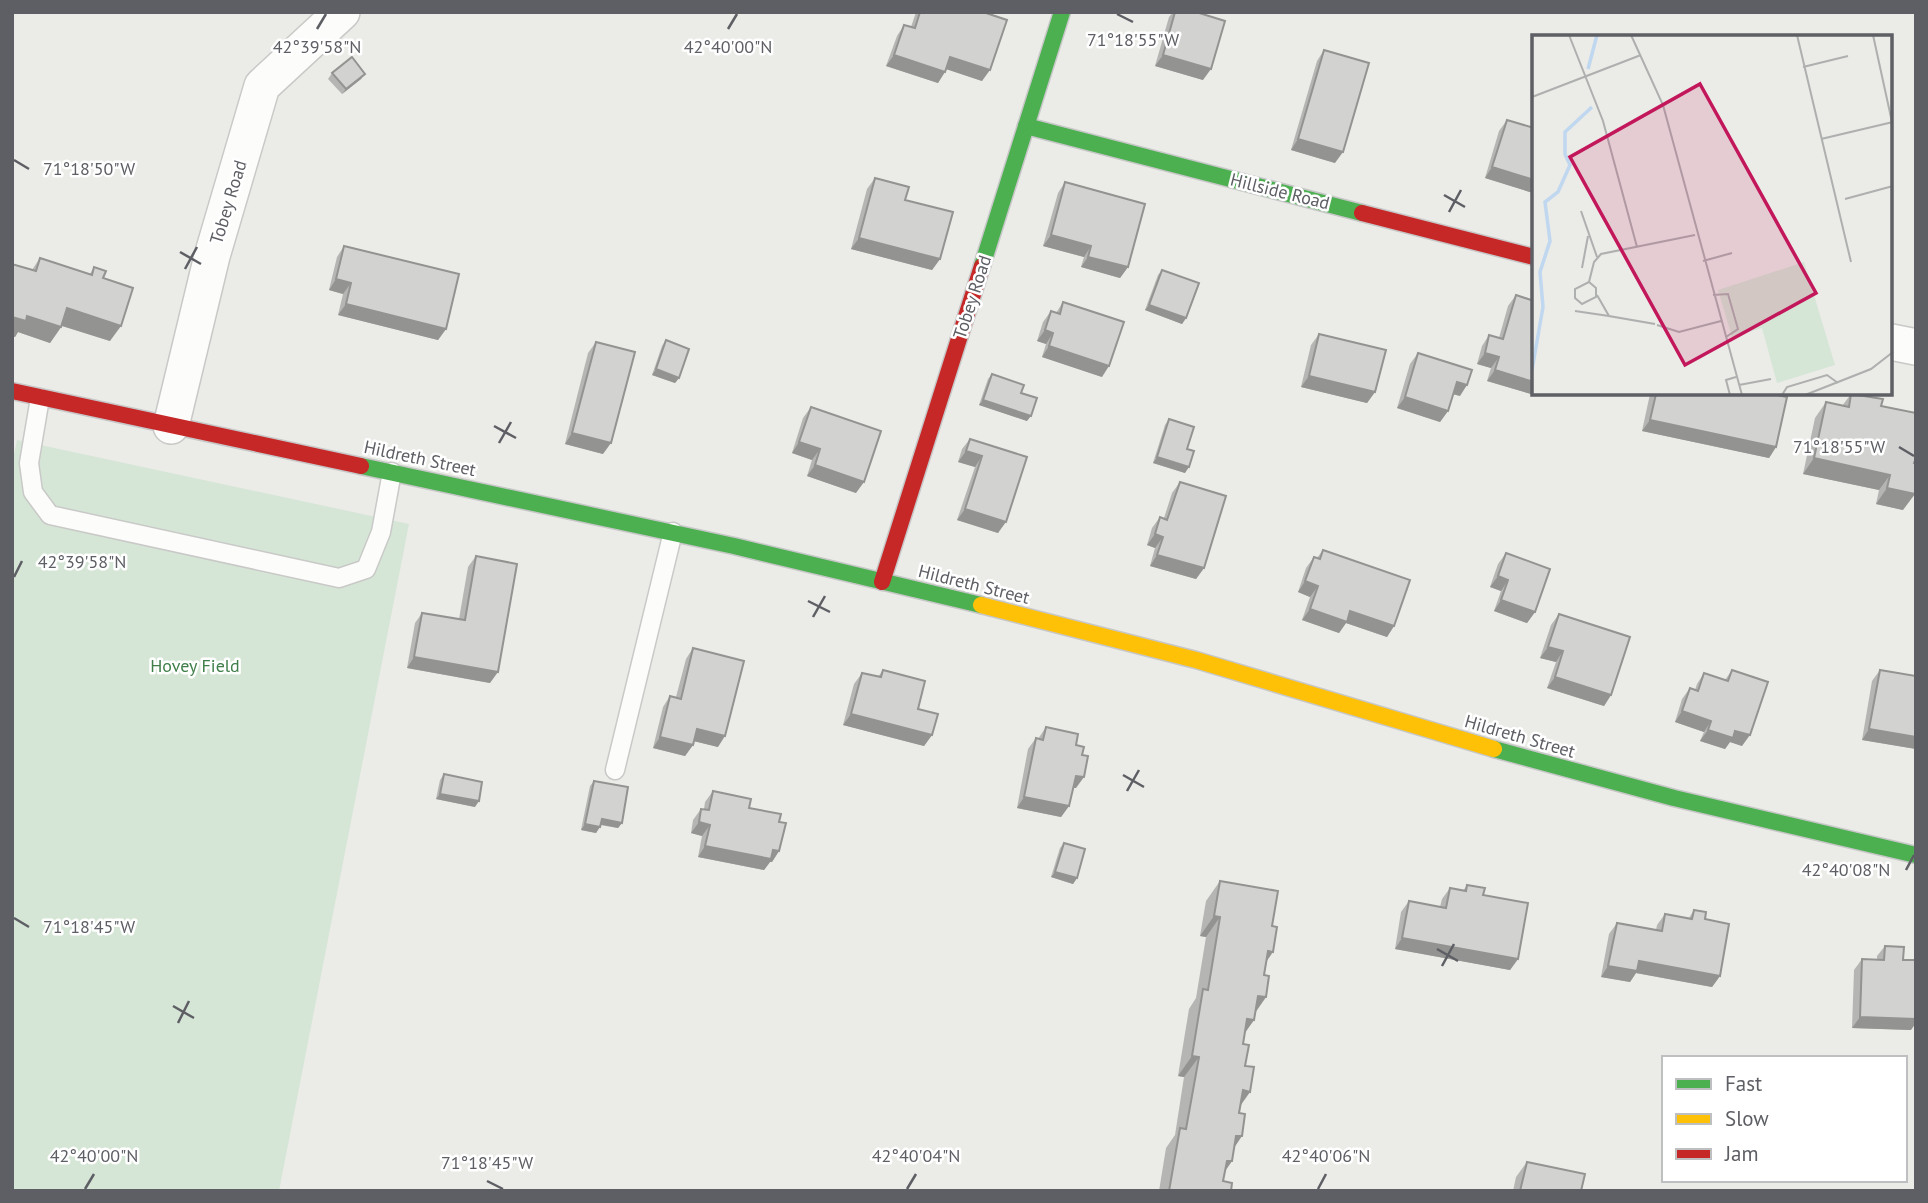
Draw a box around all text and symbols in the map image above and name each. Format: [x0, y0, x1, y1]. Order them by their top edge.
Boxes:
text: 71°18'55"W [1087, 28, 1179, 51]
text: 42°39'58"N [273, 35, 361, 58]
text: 42°40'00"N [684, 35, 772, 58]
inset map [1532, 35, 1893, 396]
text: 71°18'50"W [43, 157, 135, 180]
street label: Tobey Road [204, 157, 252, 247]
street label: Hillside Road [1228, 168, 1332, 214]
street label: Tobey Road [948, 252, 996, 342]
street label: Hildreth Street [362, 435, 478, 481]
text: 71°18'55"W [1793, 435, 1885, 458]
text: 42°39'58"N [38, 550, 126, 573]
street label: Hildreth Street [916, 559, 1032, 609]
park label: Hovey Field [150, 654, 240, 677]
street label: Hildreth Street [1462, 709, 1578, 763]
text: 42°40'08"N [1802, 858, 1890, 881]
text: 71°18'45"W [43, 915, 135, 938]
legend [1662, 1056, 1907, 1182]
text: Fast [1725, 1070, 1762, 1097]
text: Slow [1725, 1105, 1769, 1132]
text: Jam [1724, 1140, 1759, 1167]
text: 42°40'00"N [50, 1144, 138, 1167]
text: 42°40'04"N [872, 1144, 960, 1167]
text: 42°40'06"N [1282, 1144, 1370, 1167]
text: 71°18'45"W [441, 1151, 533, 1174]

